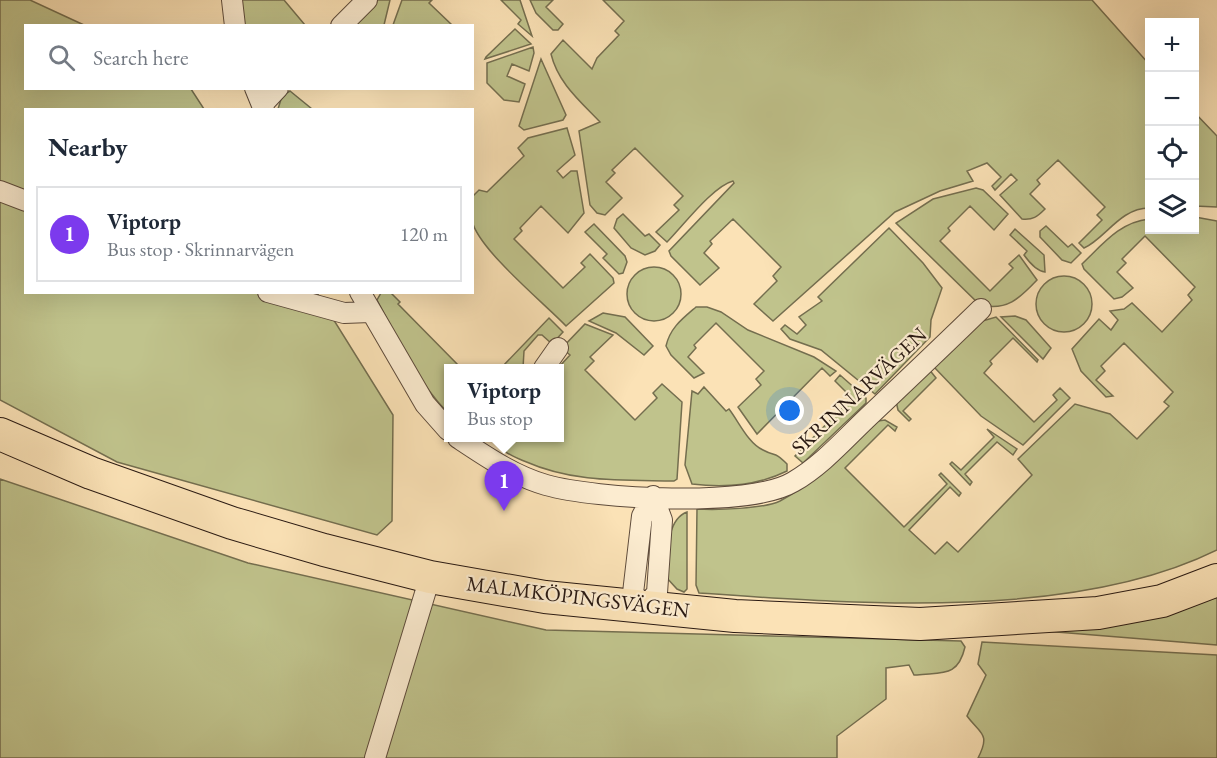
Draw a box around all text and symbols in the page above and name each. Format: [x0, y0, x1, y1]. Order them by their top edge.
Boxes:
map controls [1145, 18, 1199, 234]
button: + [1145, 18, 1199, 72]
search box [24, 24, 474, 90]
icon: search [45, 41, 78, 74]
text: Search here [93, 43, 188, 72]
button: − [1145, 72, 1199, 126]
button: locate [1145, 126, 1199, 180]
text: Nearby [48, 130, 128, 164]
button: layers [1145, 180, 1199, 234]
text: Viptorp [107, 207, 181, 236]
text: 1 [64, 221, 75, 247]
text: 120 m [400, 221, 448, 247]
text: Bus stop · Skrinnarvägen [107, 236, 294, 262]
street label: SKRINNARVÄGEN [785, 321, 932, 460]
popup [444, 364, 564, 442]
text: Viptorp [467, 376, 541, 405]
your location [775, 396, 804, 425]
text: Bus stop [467, 405, 533, 431]
pin: 1 [484, 462, 524, 511]
street label: MALMKÖPINGSVÄGEN [465, 569, 691, 624]

